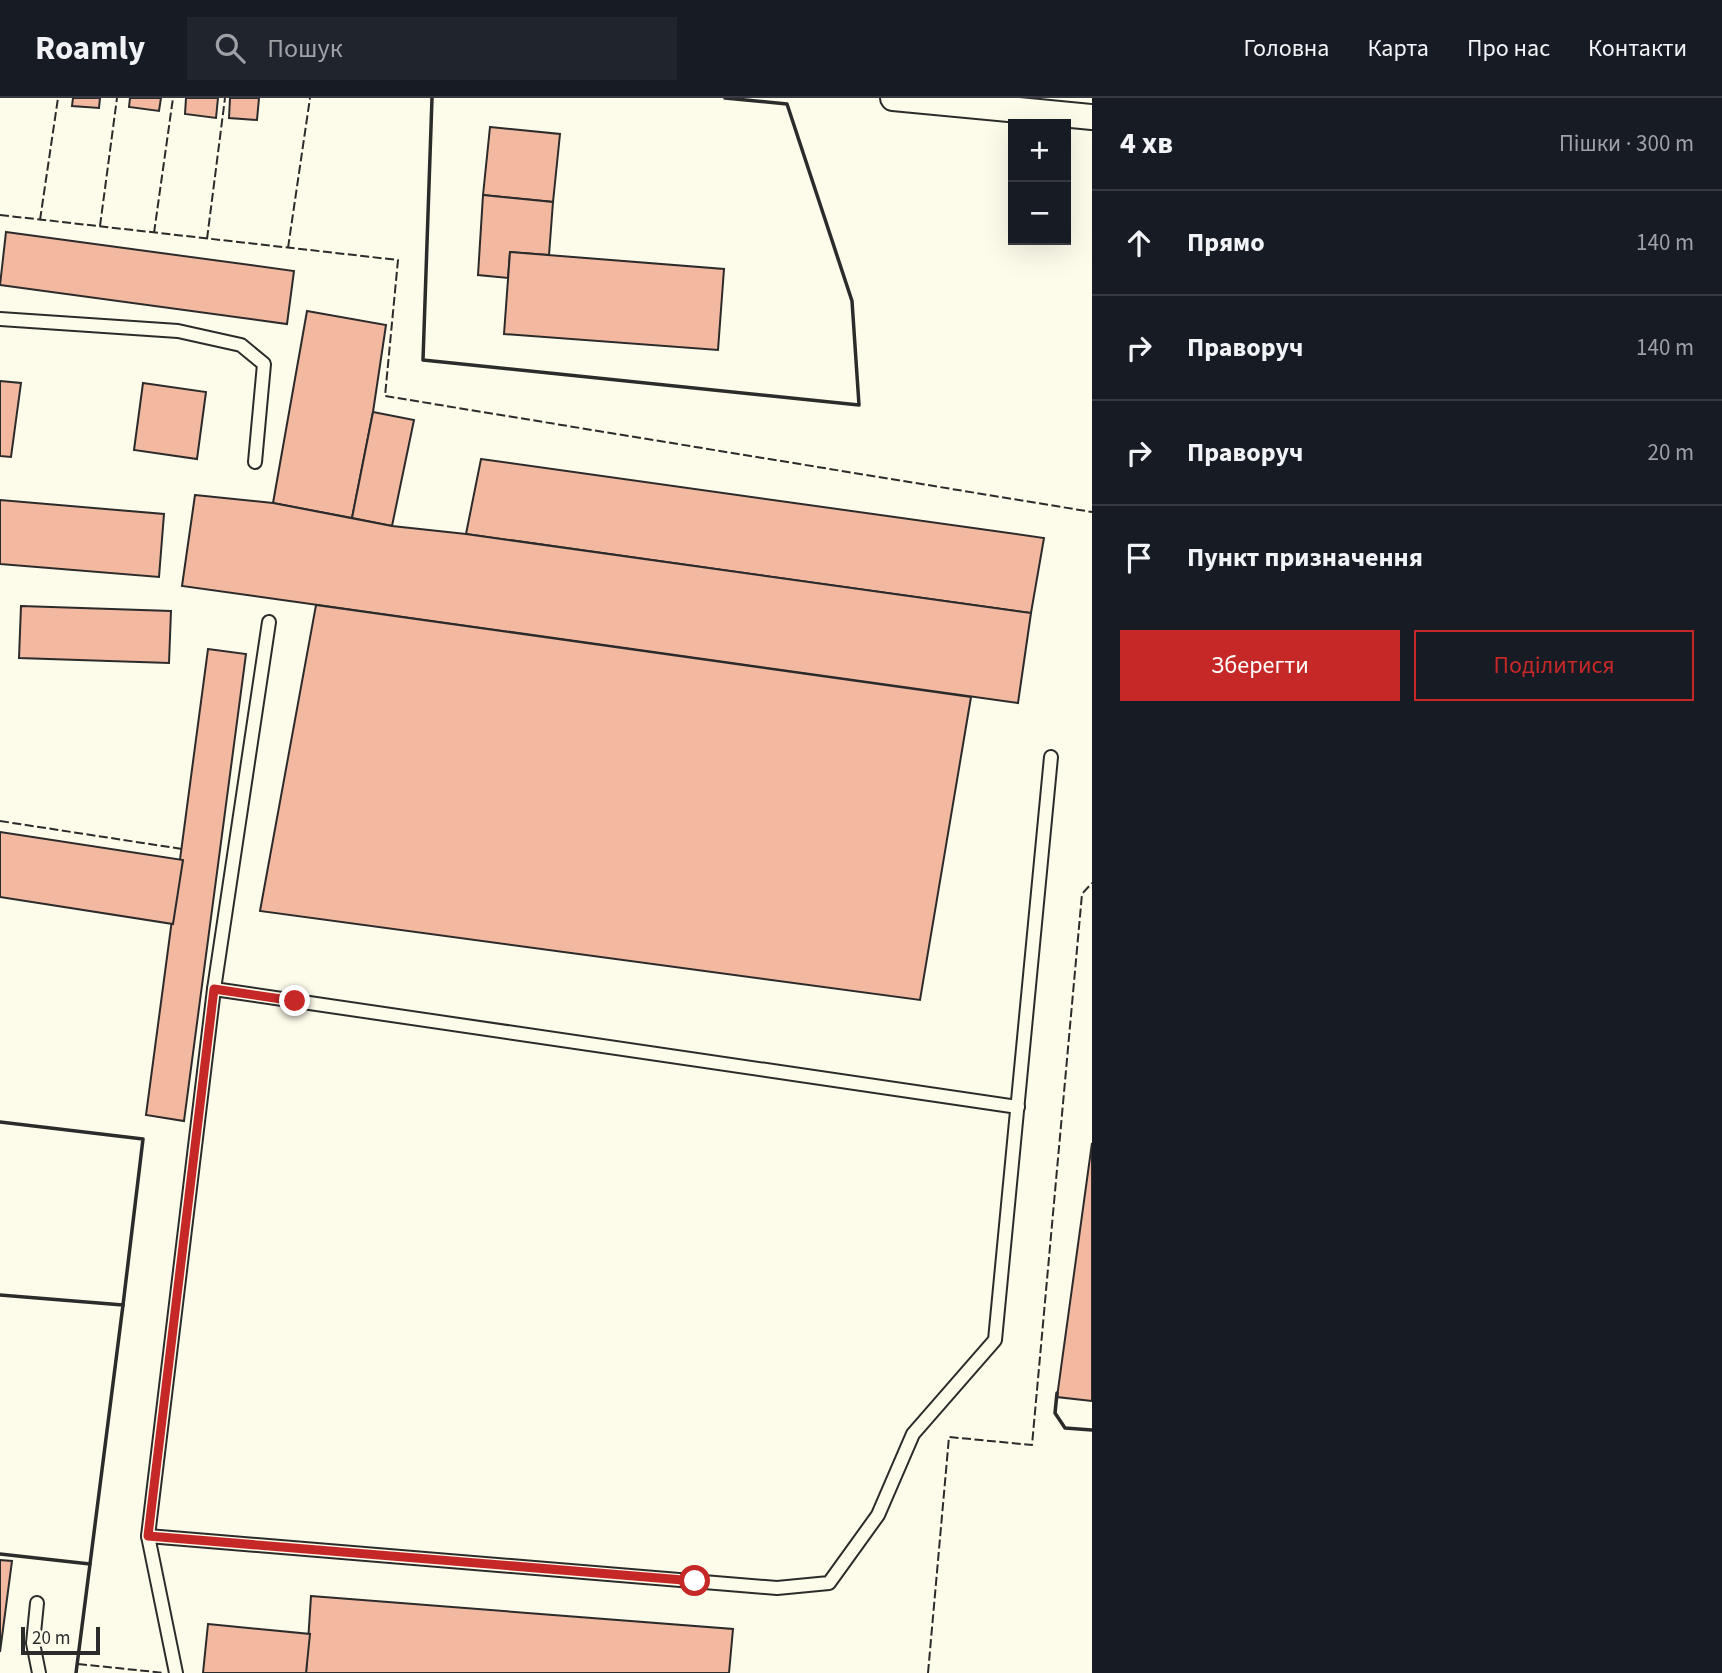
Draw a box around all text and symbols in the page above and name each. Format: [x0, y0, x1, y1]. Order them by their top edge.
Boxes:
search box [187, 17, 677, 80]
text: Roamly [35, 25, 145, 72]
icon: search [211, 29, 249, 67]
text: Пошук [267, 30, 343, 67]
text: Головна [1243, 31, 1329, 66]
text: Карта [1367, 31, 1429, 66]
text: Про нас [1467, 31, 1550, 66]
text: Контакти [1588, 31, 1687, 66]
map controls [1008, 119, 1071, 245]
button: + [1008, 119, 1071, 182]
text: 4 хв [1120, 122, 1173, 165]
text: Пішки · 300 m [1559, 127, 1694, 160]
button: − [1008, 182, 1071, 245]
icon: ahead [1120, 224, 1158, 262]
text: Прямо [1187, 224, 1265, 261]
text: 140 m [1636, 226, 1694, 259]
icon: right [1120, 329, 1158, 367]
text: Праворуч [1187, 329, 1303, 366]
text: 140 m [1636, 331, 1694, 364]
icon: right [1120, 434, 1158, 472]
text: Праворуч [1187, 434, 1303, 471]
text: 20 m [1647, 436, 1694, 469]
icon: arrive [1120, 539, 1158, 577]
text: Пункт призначення [1187, 539, 1423, 576]
button: Зберегти [1120, 630, 1400, 701]
button: Поділитися [1414, 630, 1694, 701]
route end [279, 985, 310, 1016]
route start [679, 1565, 710, 1596]
scale bar [21, 1624, 100, 1656]
text: 20 m [32, 1625, 70, 1652]

